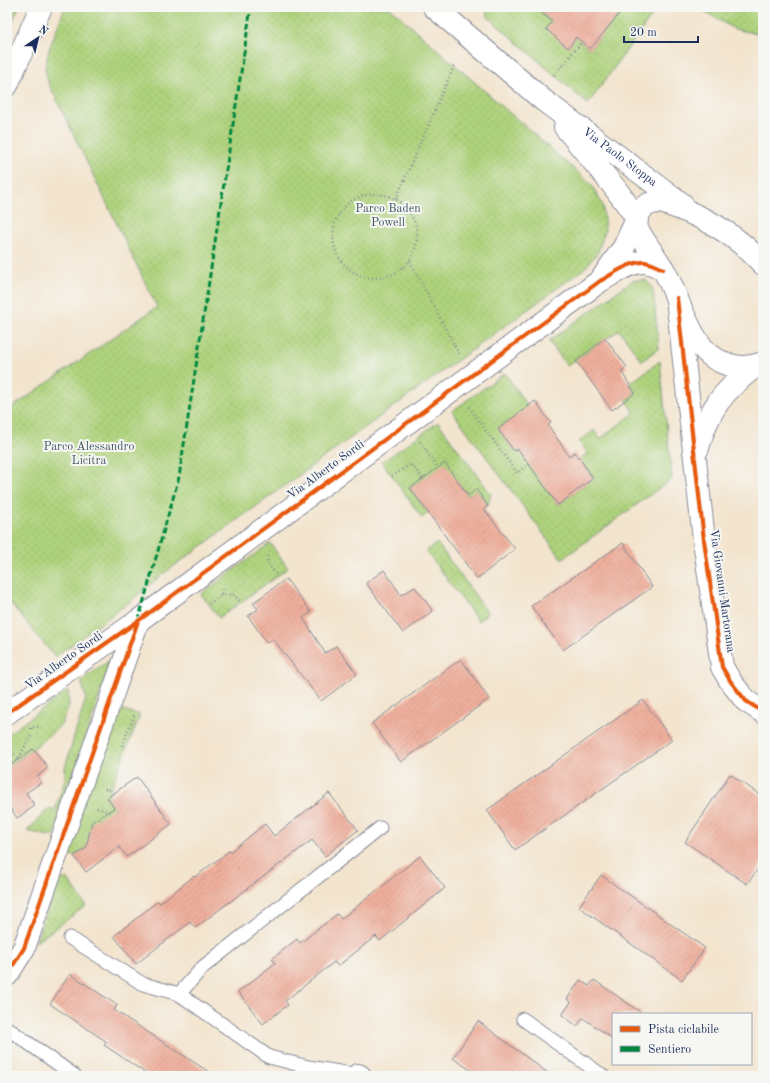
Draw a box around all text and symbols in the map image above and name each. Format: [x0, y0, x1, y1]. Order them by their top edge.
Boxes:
north arrow [18, 18, 58, 58]
scale bar [624, 18, 698, 44]
text: N [36, 24, 50, 38]
text: 20 m [630, 27, 657, 39]
street label: Via Paolo Stoppa [580, 126, 659, 189]
park label: Parco Baden Powell [355, 203, 421, 229]
street label: Via Alberto Sordi [285, 438, 367, 502]
park label: Parco Alessandro Licitra [44, 441, 134, 467]
street label: Via Giovanni Martorana [707, 529, 737, 653]
street label: Via Alberto Sordi [23, 630, 105, 692]
legend [612, 1013, 752, 1065]
text: Pista ciclabile [648, 1024, 720, 1036]
text: Sentiero [648, 1044, 691, 1056]

